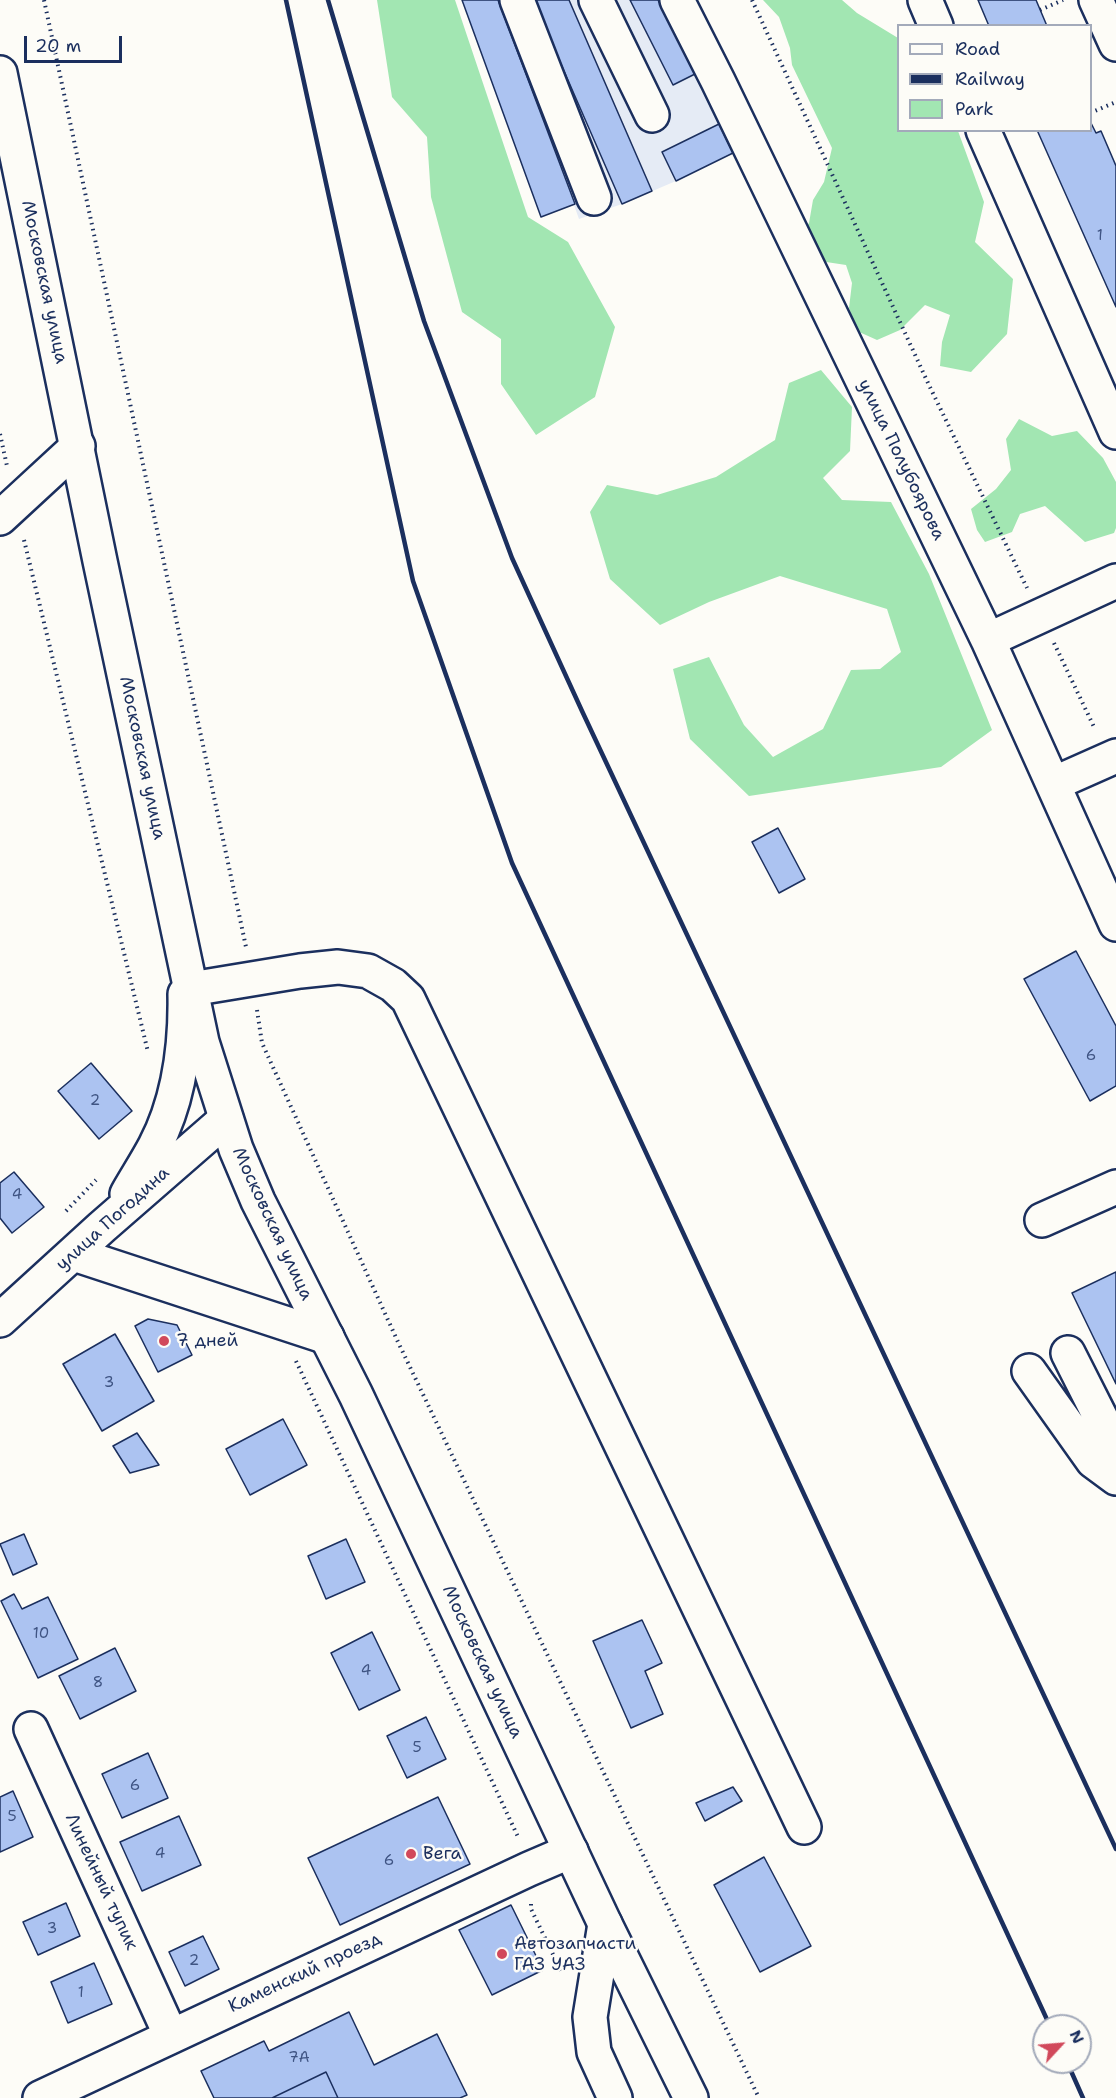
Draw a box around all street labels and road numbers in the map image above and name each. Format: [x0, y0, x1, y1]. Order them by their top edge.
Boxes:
street label: Московская улица [16, 198, 72, 366]
street label: улица Полубоярова [853, 376, 949, 544]
street label: Московская улица [114, 674, 170, 842]
street label: Московская улица [227, 1144, 317, 1304]
street label: улица Погодина [52, 1162, 174, 1276]
street label: Московская улица [437, 1582, 527, 1742]
street label: Линейный тупик [60, 1810, 142, 1954]
street label: Каменский проезд [225, 1928, 385, 2018]

